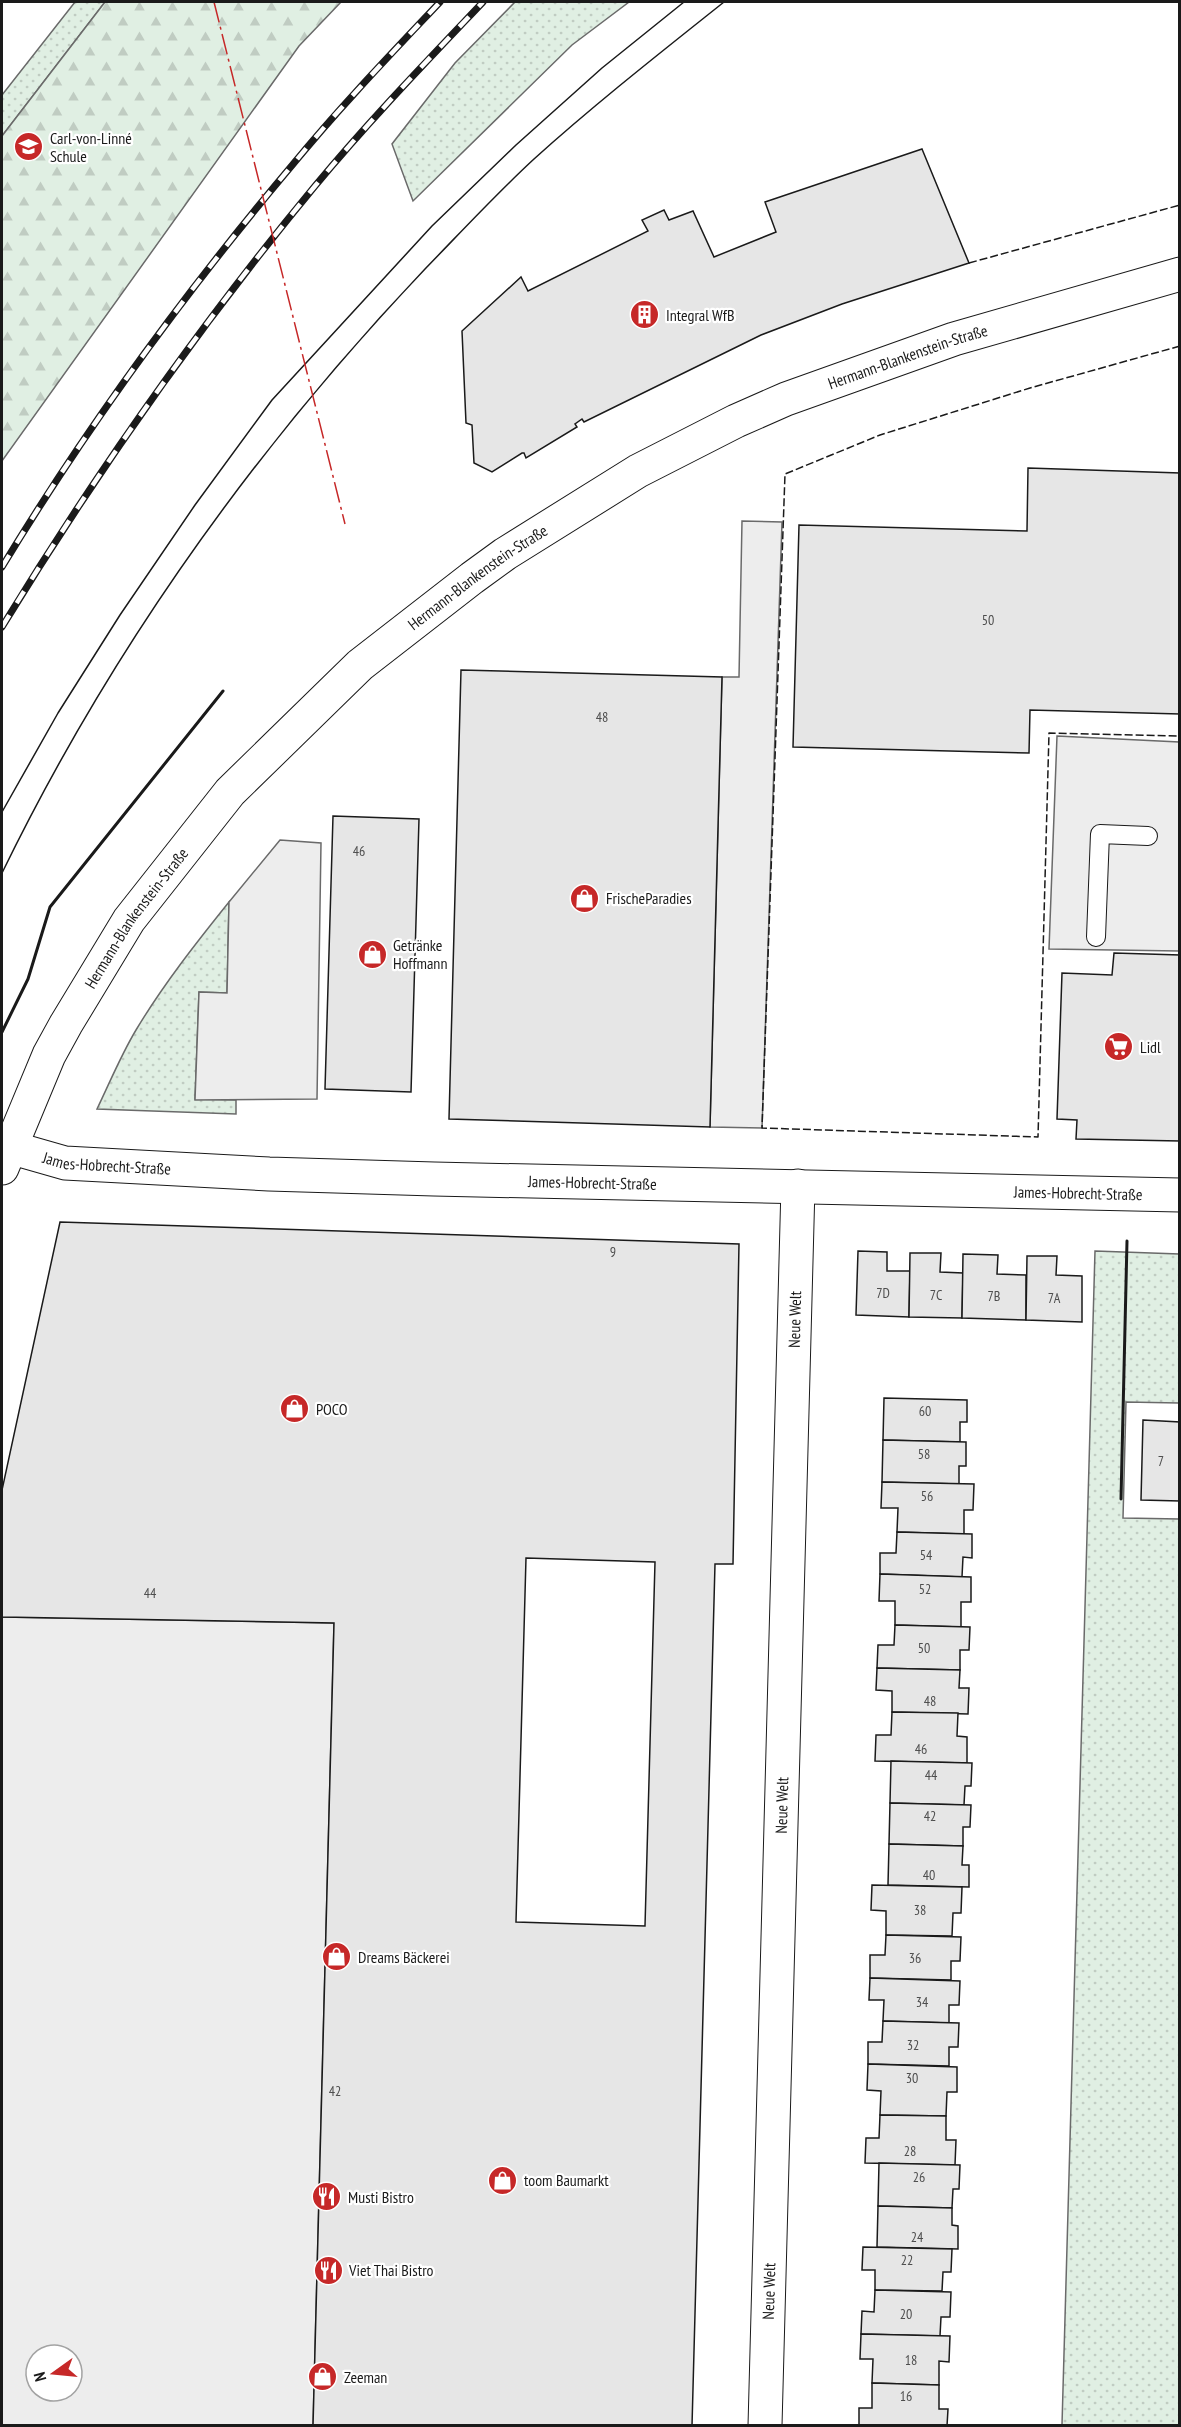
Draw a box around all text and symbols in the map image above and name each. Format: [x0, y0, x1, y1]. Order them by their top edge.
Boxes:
place label: Carl-von-Linné Schule [50, 128, 132, 166]
school or university icon: Carl-von-Linné Schule [13, 131, 45, 163]
building icon: Integral WfB [629, 299, 661, 331]
place label: Integral WfB [666, 305, 734, 325]
street label: Hermann-Blankenstein-Straße [825, 320, 990, 393]
street label: Hermann-Blankenstein-Straße [404, 520, 551, 634]
house number: 50 [982, 611, 994, 629]
house number: 48 [596, 708, 608, 726]
house number: 46 [353, 842, 365, 860]
street label: Hermann-Blankenstein-Straße [80, 844, 192, 992]
shop icon: FrischeParadies [569, 882, 601, 914]
place label: FrischeParadies [606, 888, 692, 908]
place label: Getränke Hoffmann [393, 935, 447, 973]
shop icon: Getränke Hoffmann [356, 938, 388, 970]
supermarket icon: Lidl [1103, 1031, 1135, 1063]
place label: Lidl [1140, 1037, 1161, 1057]
street label: James-Hobrecht-Straße [40, 1147, 171, 1179]
street label: James-Hobrecht-Straße [527, 1171, 657, 1194]
street label: James-Hobrecht-Straße [1013, 1181, 1143, 1204]
house number: 9 [610, 1243, 616, 1261]
house number: 7D [876, 1284, 890, 1302]
house number: 7C [930, 1286, 943, 1304]
house number: 7B [988, 1287, 1000, 1305]
house number: 7A [1048, 1289, 1061, 1307]
street label: Neue Welt [784, 1290, 805, 1348]
shop icon: POCO [279, 1393, 311, 1425]
place label: POCO [316, 1399, 348, 1419]
house number: 60 [919, 1402, 931, 1420]
house number: 58 [918, 1445, 930, 1463]
house number: 7 [1158, 1452, 1164, 1470]
house number: 56 [921, 1487, 933, 1505]
house number: 54 [920, 1546, 933, 1564]
house number: 52 [919, 1580, 931, 1598]
house number: 44 [144, 1584, 157, 1602]
house number: 50 [918, 1639, 930, 1657]
house number: 48 [924, 1692, 936, 1710]
house number: 46 [915, 1740, 927, 1758]
house number: 44 [925, 1766, 938, 1784]
street label: Neue Welt [771, 1776, 792, 1834]
house number: 42 [924, 1807, 936, 1825]
house number: 40 [923, 1866, 935, 1884]
house number: 38 [914, 1901, 926, 1919]
shop icon: Dreams Bäckerei [321, 1941, 353, 1973]
place label: Dreams Bäckerei [358, 1947, 450, 1967]
house number: 36 [909, 1949, 921, 1967]
house number: 34 [916, 1993, 929, 2011]
house number: 32 [907, 2036, 919, 2054]
house number: 30 [906, 2069, 918, 2087]
house number: 42 [329, 2082, 341, 2100]
house number: 28 [904, 2142, 916, 2160]
shop icon: toom Baumarkt [487, 2164, 519, 2196]
house number: 26 [913, 2168, 925, 2186]
place label: toom Baumarkt [524, 2170, 609, 2190]
restaurant icon: Musti Bistro [311, 2181, 343, 2213]
place label: Musti Bistro [348, 2187, 414, 2207]
house number: 24 [911, 2228, 924, 2246]
house number: 22 [901, 2251, 913, 2269]
restaurant icon: Viet Thai Bistro [312, 2254, 344, 2286]
place label: Viet Thai Bistro [348, 2260, 434, 2280]
street label: Neue Welt [758, 2262, 779, 2320]
house number: 20 [900, 2305, 912, 2323]
north arrow [24, 2343, 84, 2403]
house number: 18 [905, 2351, 917, 2369]
shop icon: Zeeman [307, 2361, 339, 2393]
place label: Zeeman [344, 2367, 387, 2387]
text: N [29, 2370, 50, 2384]
house number: 16 [900, 2387, 912, 2405]

